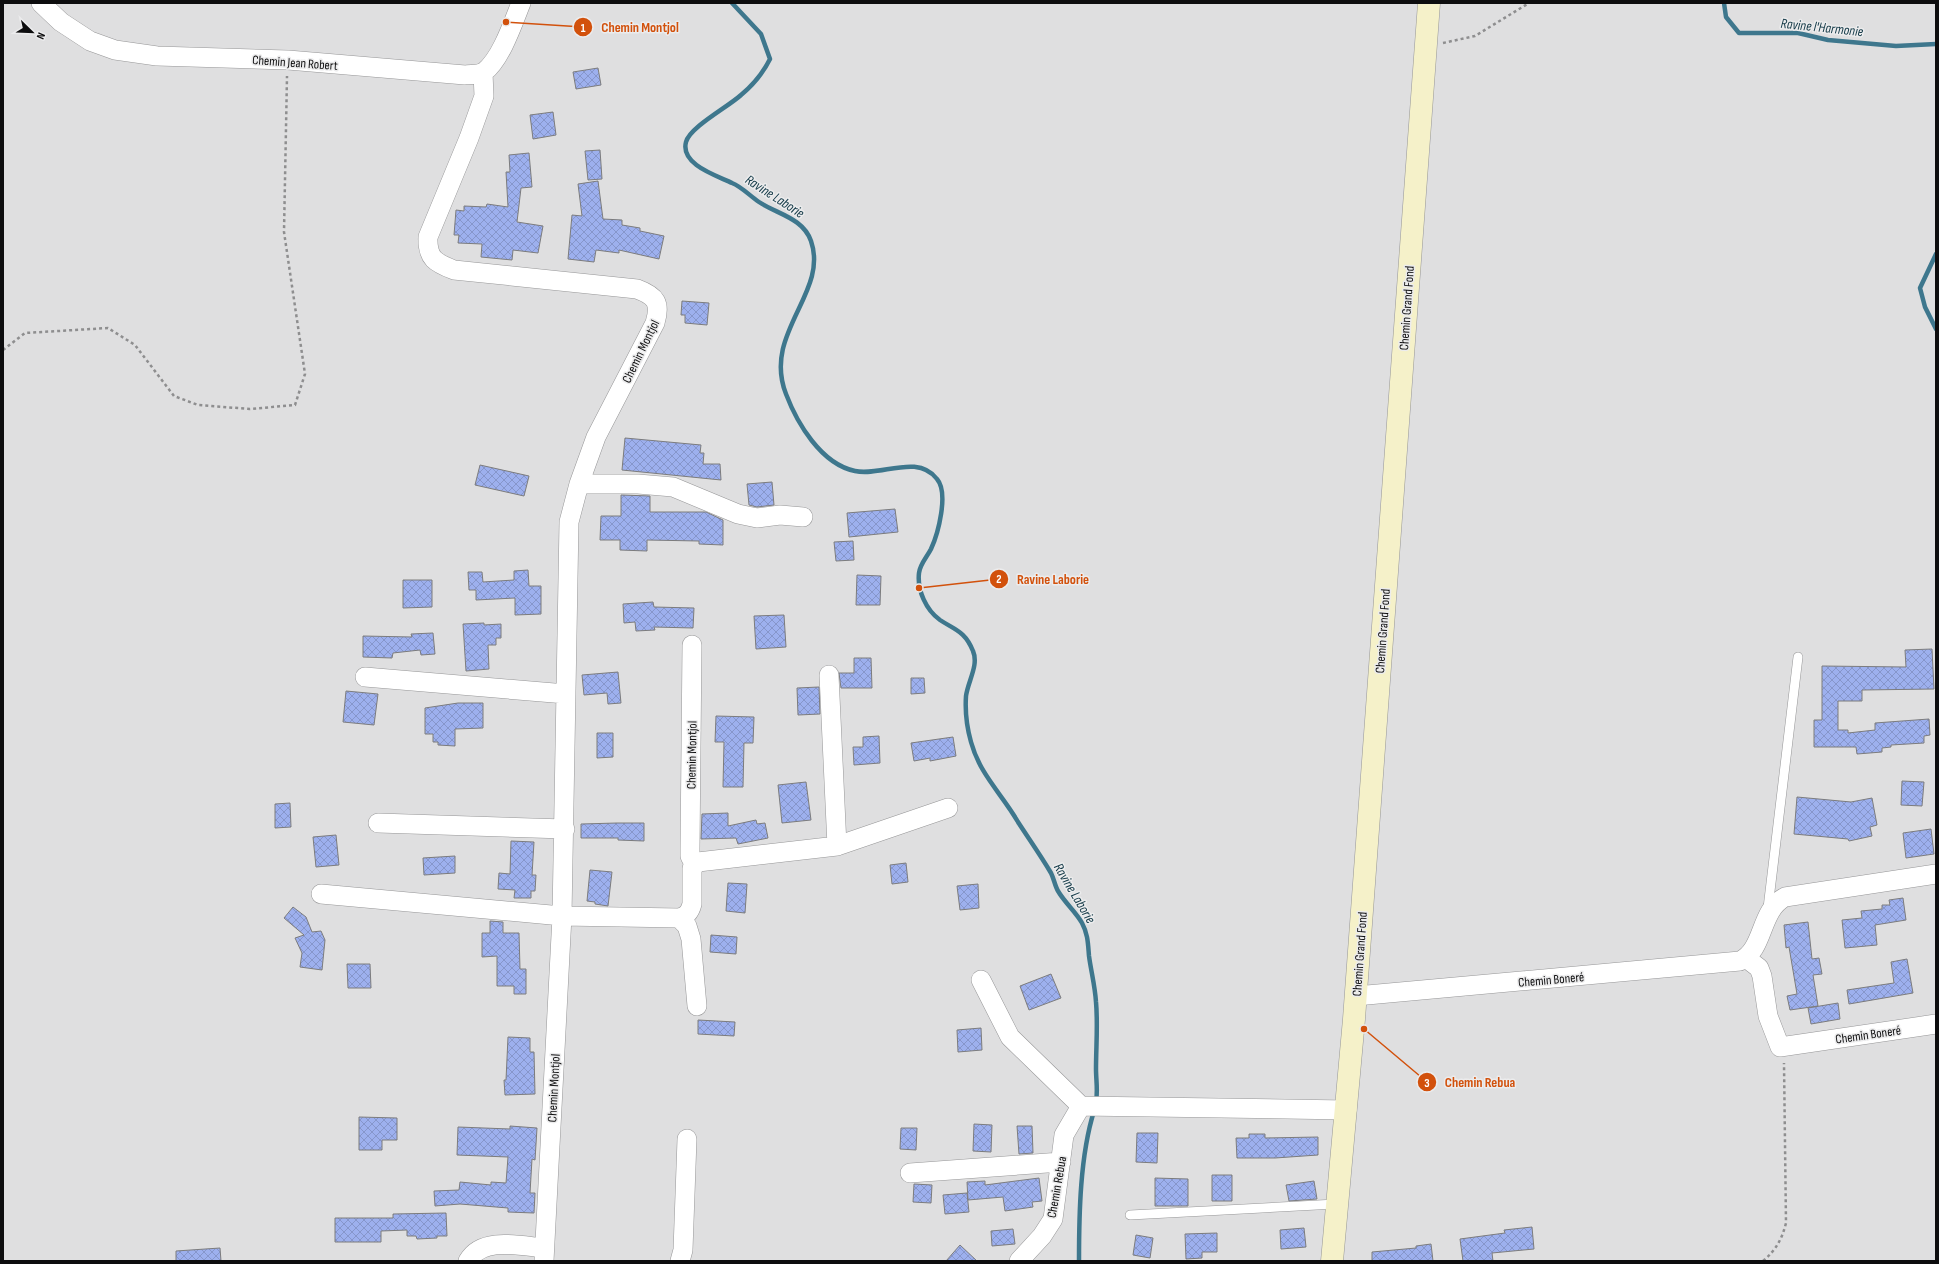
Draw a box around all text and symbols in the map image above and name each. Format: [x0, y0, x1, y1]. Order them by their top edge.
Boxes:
north arrow [12, 12, 52, 52]
callout: Chemin Montjol [573, 14, 687, 40]
water label: Ravine l'Harmonie [1780, 15, 1865, 40]
text: Chemin Montjol [601, 19, 679, 36]
text: 1 [581, 21, 586, 36]
text: N [34, 30, 48, 41]
street label: Chemin Jean Robert [252, 52, 338, 74]
water label: Ravine Laborie [742, 171, 808, 222]
street label: Chemin Grand Fond [1396, 265, 1418, 351]
street label: Chemin Montjol [619, 317, 663, 386]
callout: Ravine Laborie [989, 566, 1097, 592]
text: Ravine Laborie [1017, 571, 1089, 588]
text: 2 [996, 572, 1002, 587]
street label: Chemin Grand Fond [1372, 588, 1394, 674]
street label: Chemin Montjol [683, 721, 701, 789]
water label: Ravine Laborie [1050, 860, 1099, 927]
street label: Chemin Grand Fond [1349, 911, 1371, 997]
street label: Chemin Boneré [1517, 969, 1585, 991]
street label: Chemin Boneré [1834, 1022, 1902, 1048]
street label: Chemin Montjol [544, 1053, 564, 1123]
callout: Chemin Rebua [1417, 1069, 1524, 1095]
text: Chemin Rebua [1445, 1074, 1516, 1091]
text: 3 [1424, 1076, 1430, 1091]
street label: Chemin Rebua [1044, 1155, 1070, 1219]

